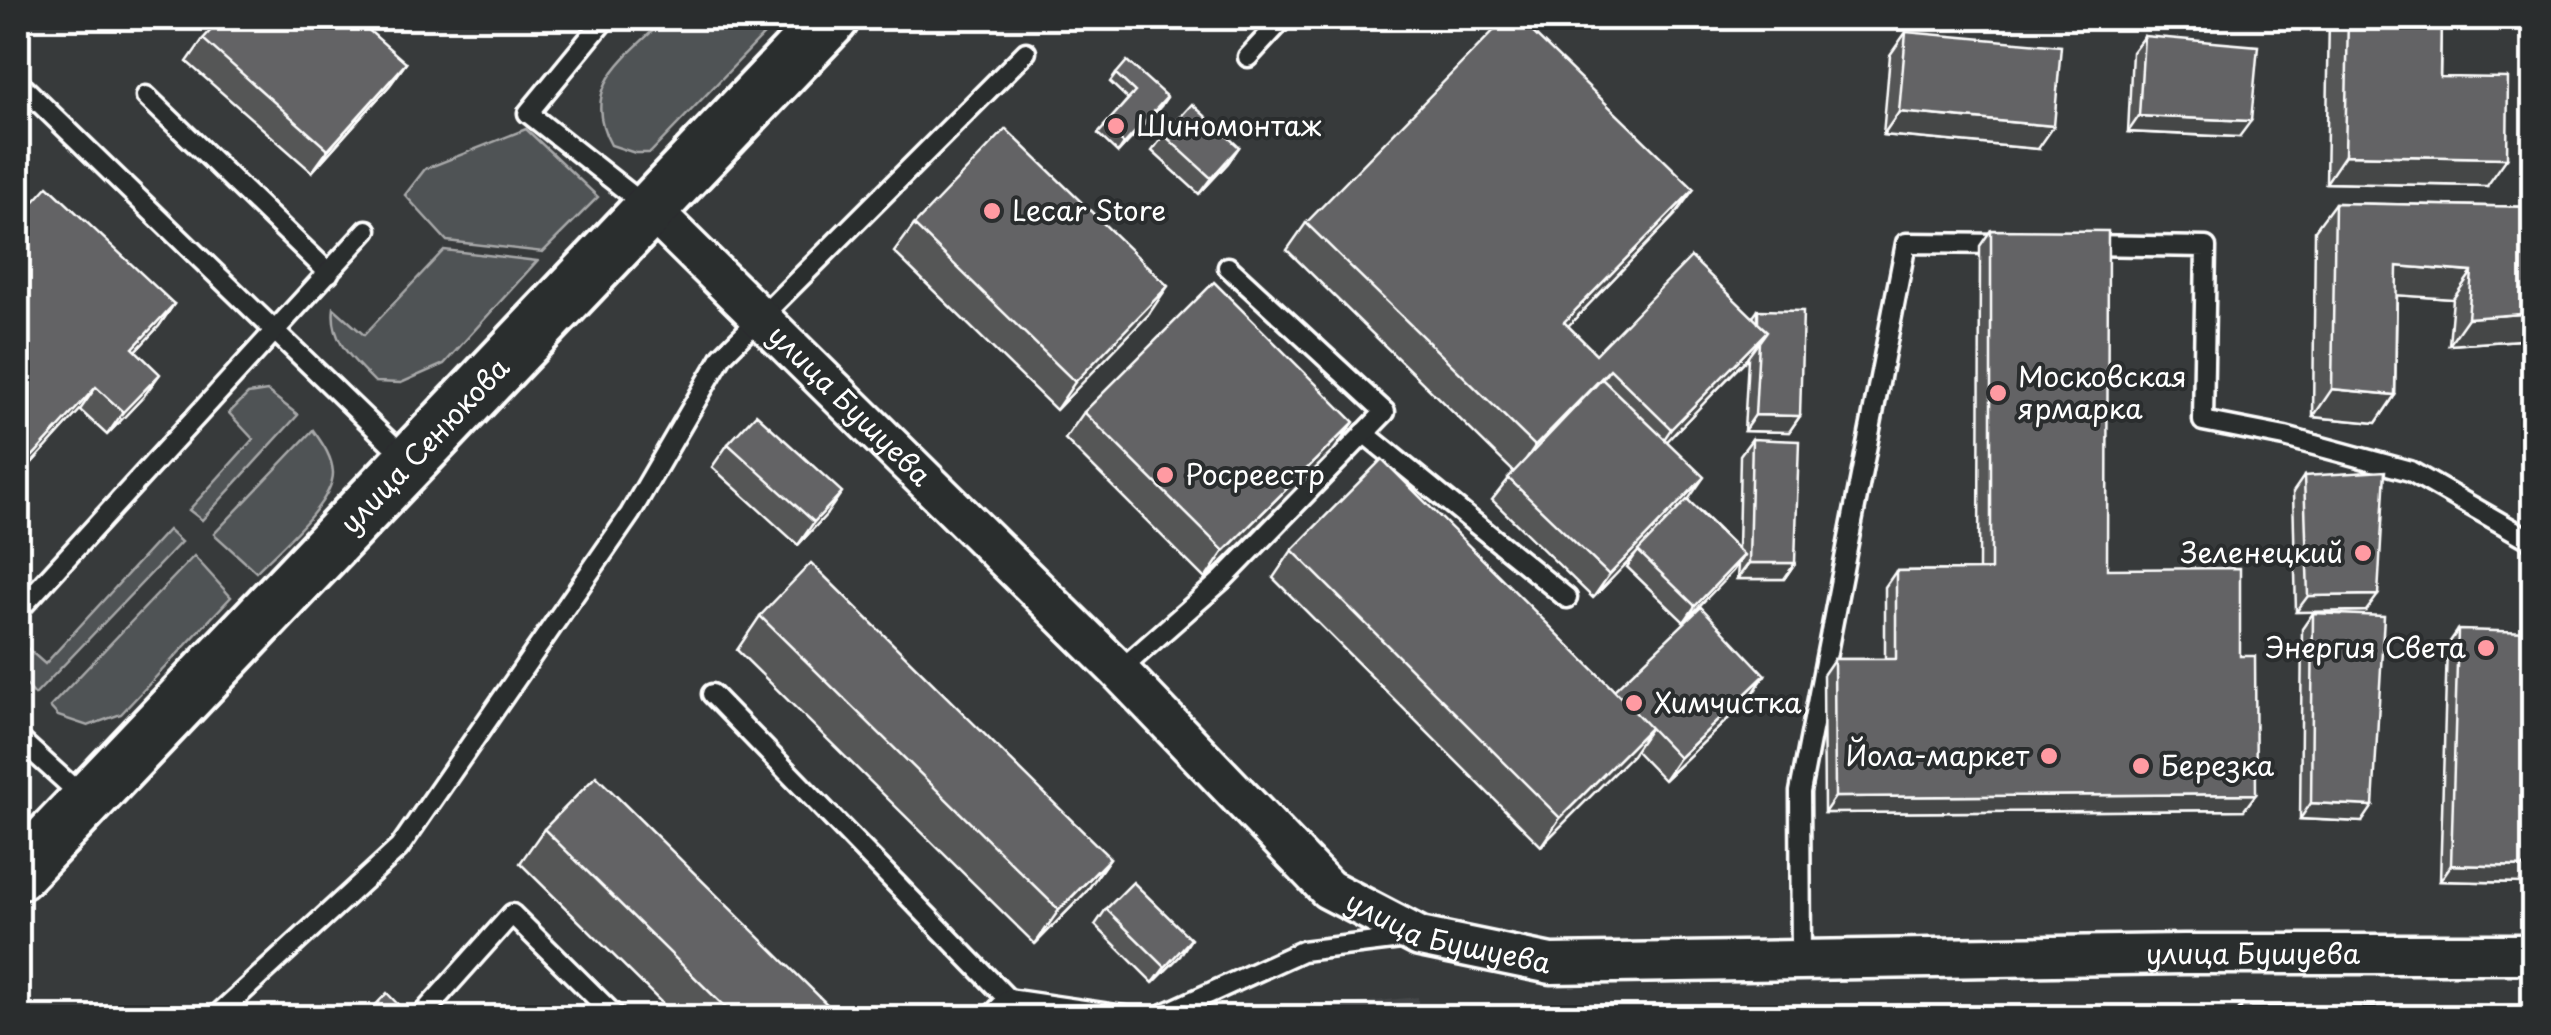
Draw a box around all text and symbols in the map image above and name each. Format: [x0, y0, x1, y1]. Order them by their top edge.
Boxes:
place label: Шиномонтаж [1136, 103, 1322, 146]
marker: Шиномонтаж [1105, 115, 1127, 137]
place label: Lecar Store [1012, 188, 1166, 231]
marker: Lecar Store [981, 200, 1003, 222]
street label: улица Бушуева [759, 314, 942, 495]
street label: улица Сенюкова [329, 346, 519, 543]
place label: Московская ярмарка [2018, 354, 2187, 429]
marker: Московская ярмарка [1987, 382, 2009, 404]
place label: Росреестр [1185, 452, 1325, 495]
marker: Росреестр [1154, 464, 1176, 486]
place label: Зеленецкий [2181, 530, 2343, 573]
marker: Зеленецкий [2352, 542, 2374, 564]
place label: Энергия Света [2265, 625, 2467, 668]
marker: Энергия Света [2475, 637, 2497, 659]
place label: Химчистка [1654, 680, 1802, 723]
marker: Химчистка [1623, 692, 1645, 714]
place label: Йола-маркет [1845, 733, 2029, 776]
place label: Березка [2161, 743, 2275, 786]
marker: Йола-маркет [2038, 745, 2060, 767]
marker: Березка [2130, 755, 2152, 777]
street label: улица Бушуева [1339, 879, 1556, 984]
street label: улица Бушуева [2145, 931, 2361, 975]

